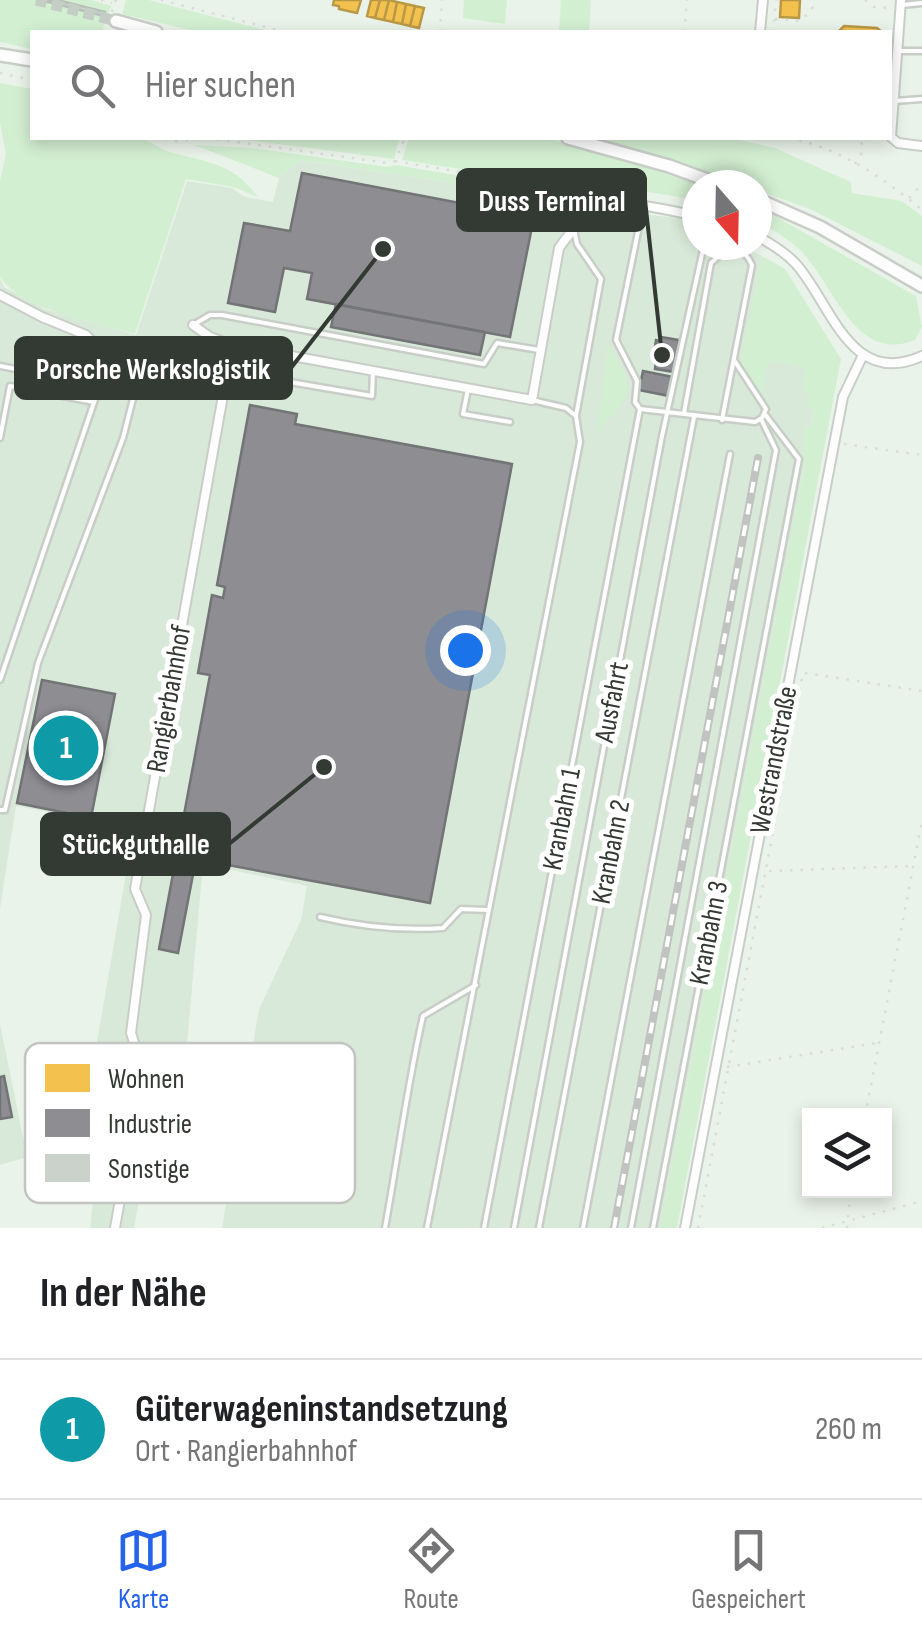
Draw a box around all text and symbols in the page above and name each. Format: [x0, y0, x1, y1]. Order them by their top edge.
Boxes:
search box [30, 30, 892, 140]
icon: search [65, 58, 120, 113]
text: Hier suchen [145, 63, 296, 108]
callout: Duss Terminal [458, 170, 645, 230]
north arrow [682, 170, 772, 260]
text: Duss Terminal [478, 184, 626, 220]
callout: Porsche Werkslogistik [16, 338, 291, 398]
text: Porsche Werkslogistik [36, 352, 271, 388]
street label: Rangierbahnhof [140, 622, 198, 775]
your location [440, 625, 491, 676]
street label: Ausfahrt [588, 659, 636, 746]
street label: Westrandstraße [744, 683, 804, 837]
pin: 1 [34, 710, 98, 786]
street label: Kranbahn 1 [536, 765, 588, 873]
street label: Kranbahn 2 [585, 797, 637, 907]
callout: Stückguthalle [42, 814, 229, 874]
text: Stückguthalle [62, 827, 210, 863]
street label: Kranbahn 3 [683, 878, 735, 988]
legend [25, 1043, 355, 1203]
text: Wohnen [108, 1063, 185, 1096]
text: Industrie [108, 1108, 192, 1141]
map controls [802, 1108, 892, 1198]
button: layers [802, 1108, 892, 1198]
text: Sonstige [108, 1153, 190, 1186]
text: In der Nähe [40, 1268, 207, 1319]
text: Güterwageninstandsetzung [135, 1387, 508, 1432]
text: 1 [66, 1410, 79, 1449]
text: 260 m [815, 1410, 882, 1449]
text: Ort · Rangierbahnhof [135, 1432, 357, 1471]
tab: Karte [116, 1523, 171, 1616]
tab: Route [403, 1523, 459, 1616]
tab: Gespeichert [691, 1523, 806, 1616]

